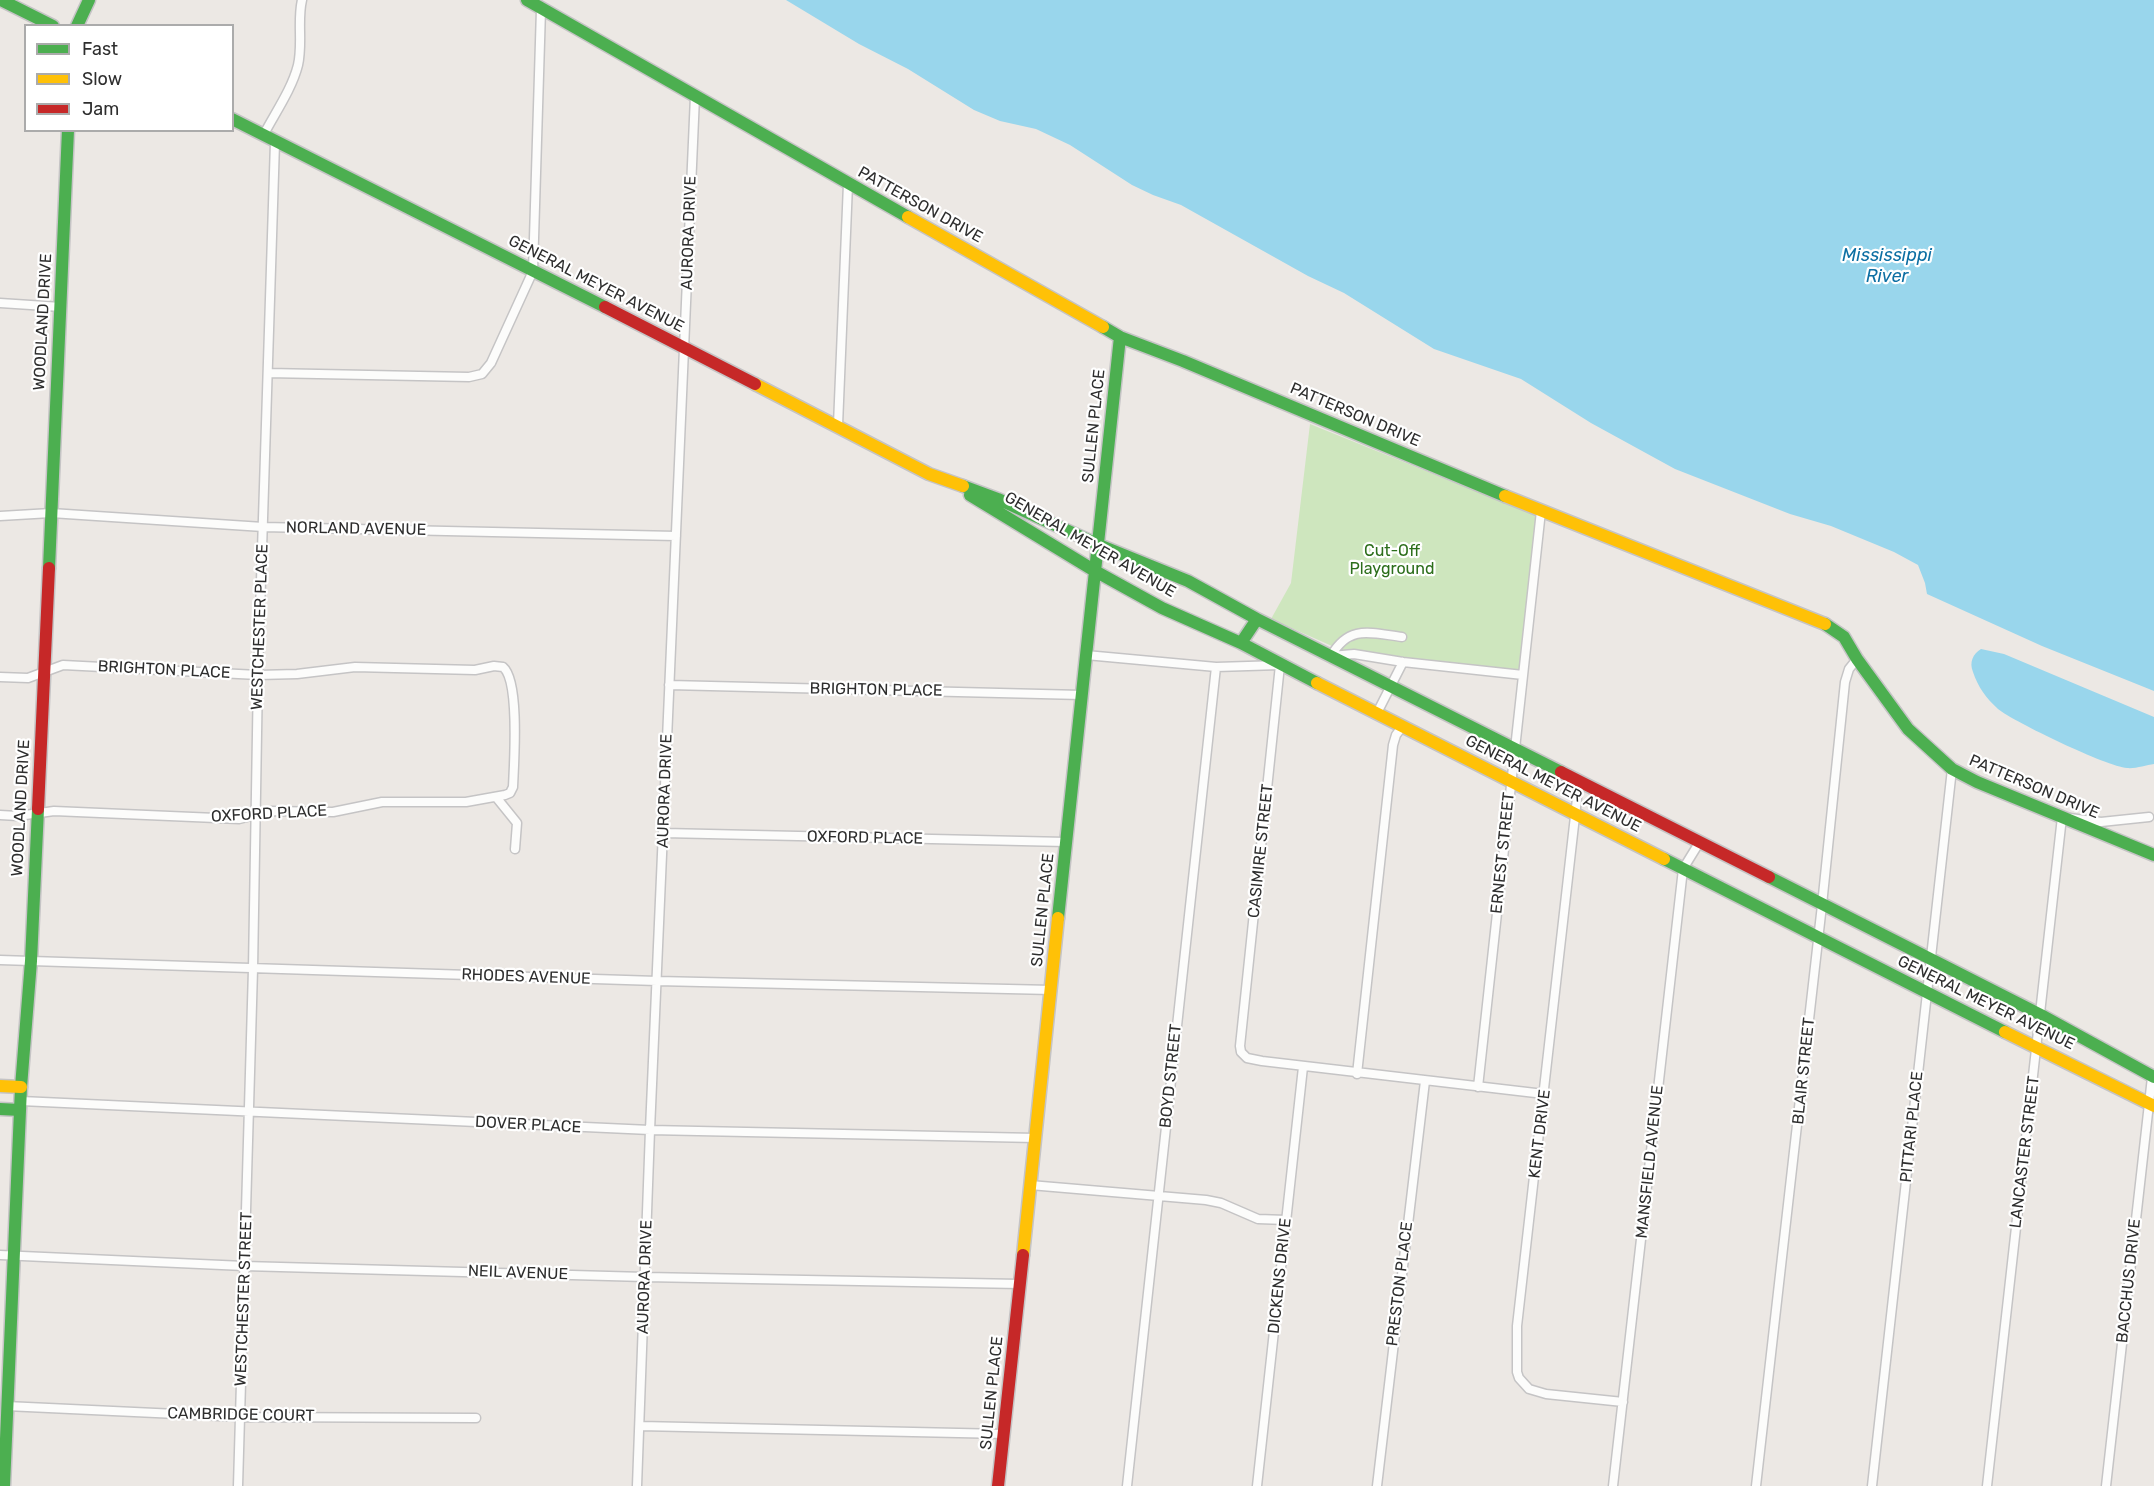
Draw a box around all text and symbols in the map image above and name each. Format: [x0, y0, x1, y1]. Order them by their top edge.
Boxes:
legend [24, 24, 234, 132]
text: Fast [82, 38, 118, 60]
text: Slow [82, 68, 122, 90]
text: Jam [82, 98, 119, 120]
street label: PATTERSON DRIVE [854, 163, 986, 247]
street label: AURORA DRIVE [677, 176, 701, 290]
street label: GENERAL MEYER AVENUE [505, 231, 687, 337]
water label: Mississippi River [1842, 245, 1932, 288]
street label: WOODLAND DRIVE [30, 253, 56, 391]
street label: SULLEN PLACE [1078, 368, 1110, 484]
street label: PATTERSON DRIVE [1287, 379, 1423, 451]
street label: GENERAL MEYER AVENUE [1001, 488, 1179, 602]
street label: NORLAND AVENUE [286, 518, 426, 540]
park label: Cut-Off Playground [1350, 541, 1434, 579]
street label: WESTCHESTER PLACE [248, 543, 272, 711]
street label: BRIGHTON PLACE [97, 657, 231, 683]
street label: BRIGHTON PLACE [809, 679, 943, 701]
street label: GENERAL MEYER AVENUE [1462, 731, 1644, 837]
street label: AURORA DRIVE [653, 734, 677, 848]
street label: WOODLAND DRIVE [8, 739, 34, 877]
street label: PATTERSON DRIVE [1966, 751, 2102, 823]
street label: CASIMIRE STREET [1244, 783, 1278, 919]
street label: ERNEST STREET [1487, 791, 1519, 915]
street label: OXFORD PLACE [210, 801, 328, 827]
street label: OXFORD PLACE [807, 827, 923, 849]
street label: SULLEN PLACE [1027, 852, 1059, 968]
street label: GENERAL MEYER AVENUE [1894, 952, 2078, 1054]
street label: RHODES AVENUE [461, 965, 591, 989]
street label: BLAIR STREET [1789, 1017, 1819, 1125]
street label: BOYD STREET [1156, 1023, 1186, 1129]
street label: PITTARI PLACE [1897, 1070, 1927, 1184]
street label: LANCASTER STREET [2006, 1075, 2044, 1229]
street label: MANSFIELD AVENUE [1632, 1084, 1668, 1240]
street label: KENT DRIVE [1525, 1088, 1555, 1180]
street label: DOVER PLACE [474, 1113, 582, 1137]
street label: WESTCHESTER STREET [231, 1211, 257, 1387]
street label: DICKENS DRIVE [1264, 1217, 1296, 1335]
street label: BACCHUS DRIVE [2113, 1218, 2145, 1344]
street label: AURORA DRIVE [633, 1220, 657, 1334]
street label: PRESTON PLACE [1383, 1221, 1417, 1347]
street label: NEIL AVENUE [468, 1262, 568, 1284]
street label: SULLEN PLACE [976, 1335, 1008, 1451]
street label: CAMBRIDGE COURT [167, 1404, 315, 1426]

